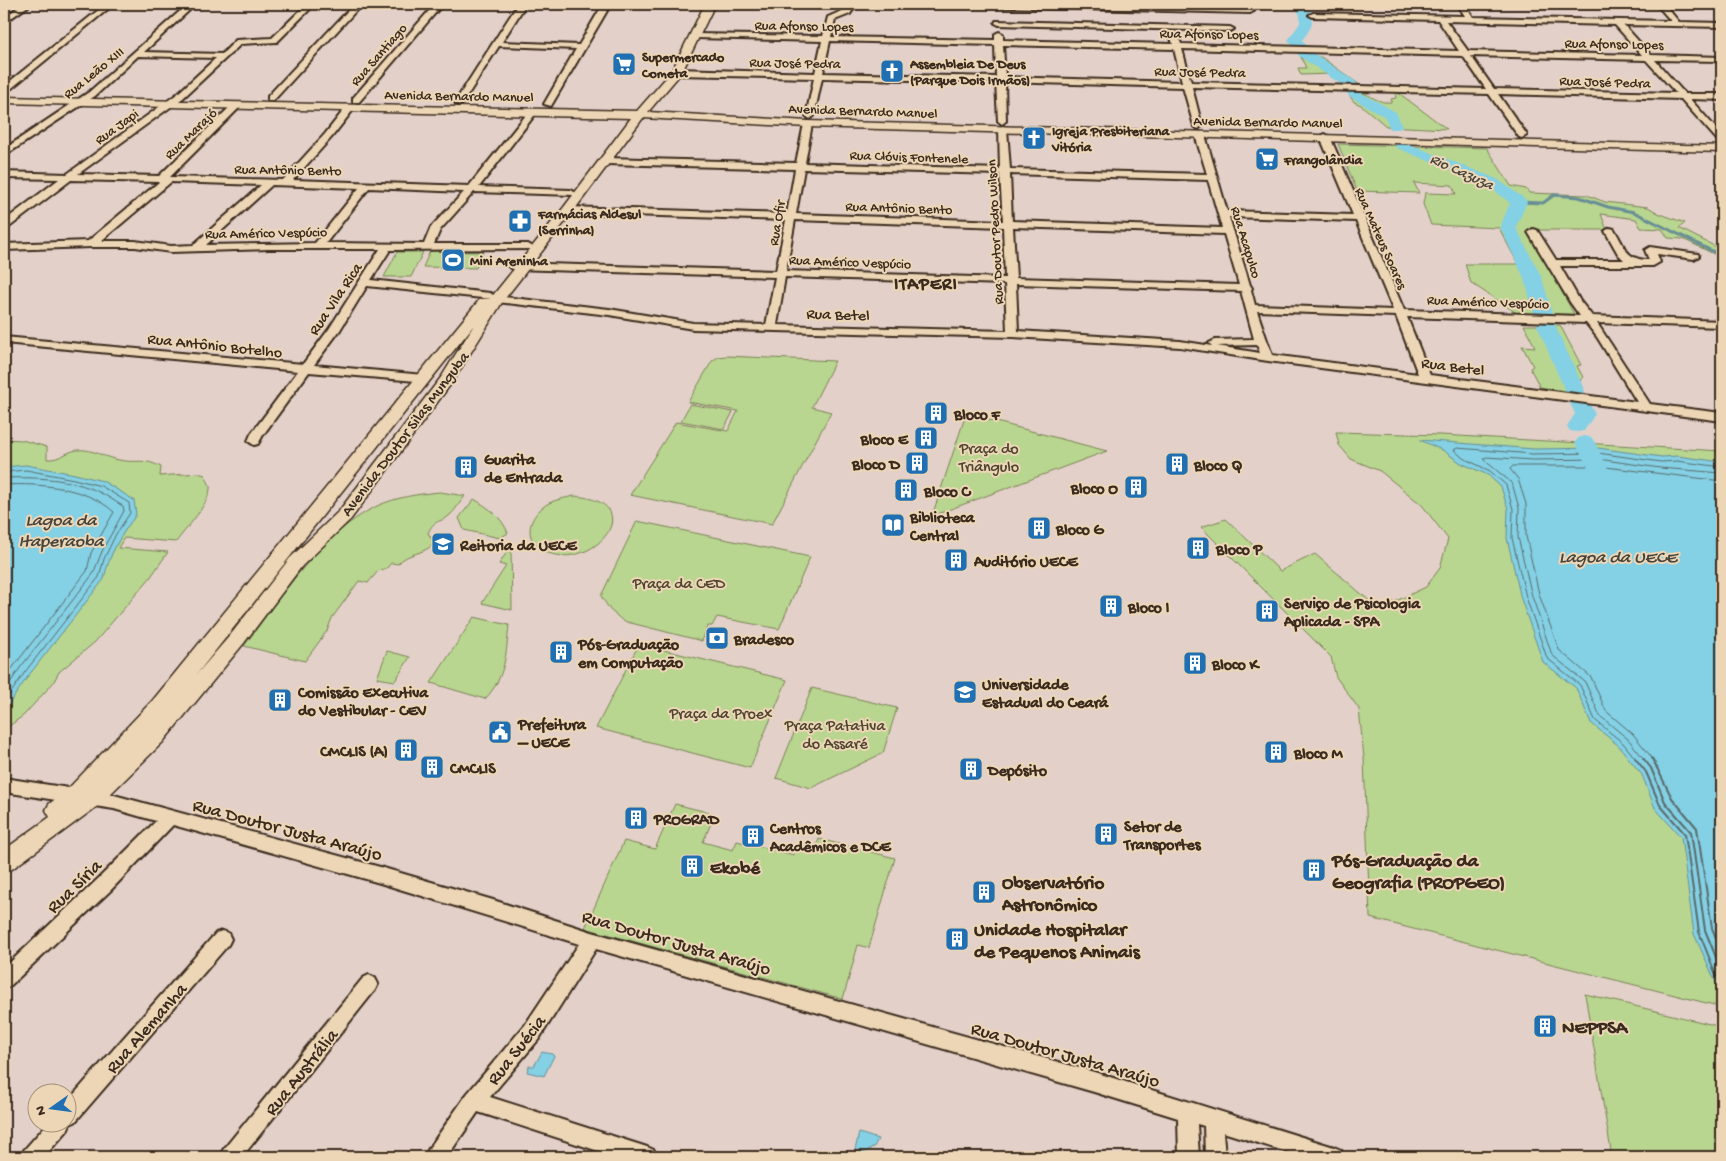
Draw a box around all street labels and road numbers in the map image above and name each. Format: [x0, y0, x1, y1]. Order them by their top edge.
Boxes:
street label: Rua Afonso Lopes [754, 18, 854, 37]
street label: Rua Santiago [348, 21, 412, 91]
street label: Rua Afonso Lopes [1159, 26, 1259, 45]
street label: Rua Afonso Lopes [1564, 36, 1664, 55]
street label: Rua Leão XIII [61, 44, 128, 104]
street label: Rua José Pedra [749, 55, 842, 74]
street label: Rua José Pedra [1154, 64, 1247, 83]
street label: Rua José Pedra [1559, 73, 1652, 94]
street label: Avenida Bernardo Manuel [384, 88, 534, 107]
street label: Avenida Bernardo Manuel [788, 101, 938, 124]
street label: Rua Japi [92, 106, 143, 150]
street label: Rua Marajó [162, 106, 222, 164]
street label: Avenida Bernardo Manuel [1193, 114, 1343, 133]
street label: Rua Clóvis Fontenele [849, 148, 969, 169]
street label: Rua Doutor Pedro Wilson [984, 159, 1009, 305]
street label: Rua Antônio Bento [234, 162, 342, 181]
street label: Rua Mateus Soares [1350, 186, 1410, 293]
street label: Rua Ofir [766, 198, 791, 247]
street label: Rua Antônio Bento [845, 199, 953, 220]
street label: Rua Acapulco [1226, 205, 1264, 281]
street label: Rua Américo Vespúcio [205, 225, 327, 244]
street label: Rua Américo Vespúcio [788, 253, 911, 274]
street label: Rua Vila Rica [306, 259, 369, 340]
street label: Rua Américo Vespúcio [1426, 293, 1549, 314]
street label: Rua Betel [806, 306, 870, 327]
street label: Rua Antônio Botelho [146, 331, 283, 364]
street label: Avenida Doutor Silas Munguba [339, 348, 476, 521]
street label: Rua Betel [1420, 355, 1485, 382]
street label: Rua Doutor Justa Araújo [190, 795, 385, 868]
street label: Rua Síria [43, 855, 109, 919]
street label: Rua Doutor Justa Araújo [579, 906, 773, 982]
street label: Rua Alemanha [102, 978, 194, 1079]
street label: Rua Suécia [483, 1010, 553, 1091]
street label: Rua Doutor Justa Araújo [968, 1018, 1162, 1094]
street label: Rua Austrália [261, 1024, 346, 1121]

